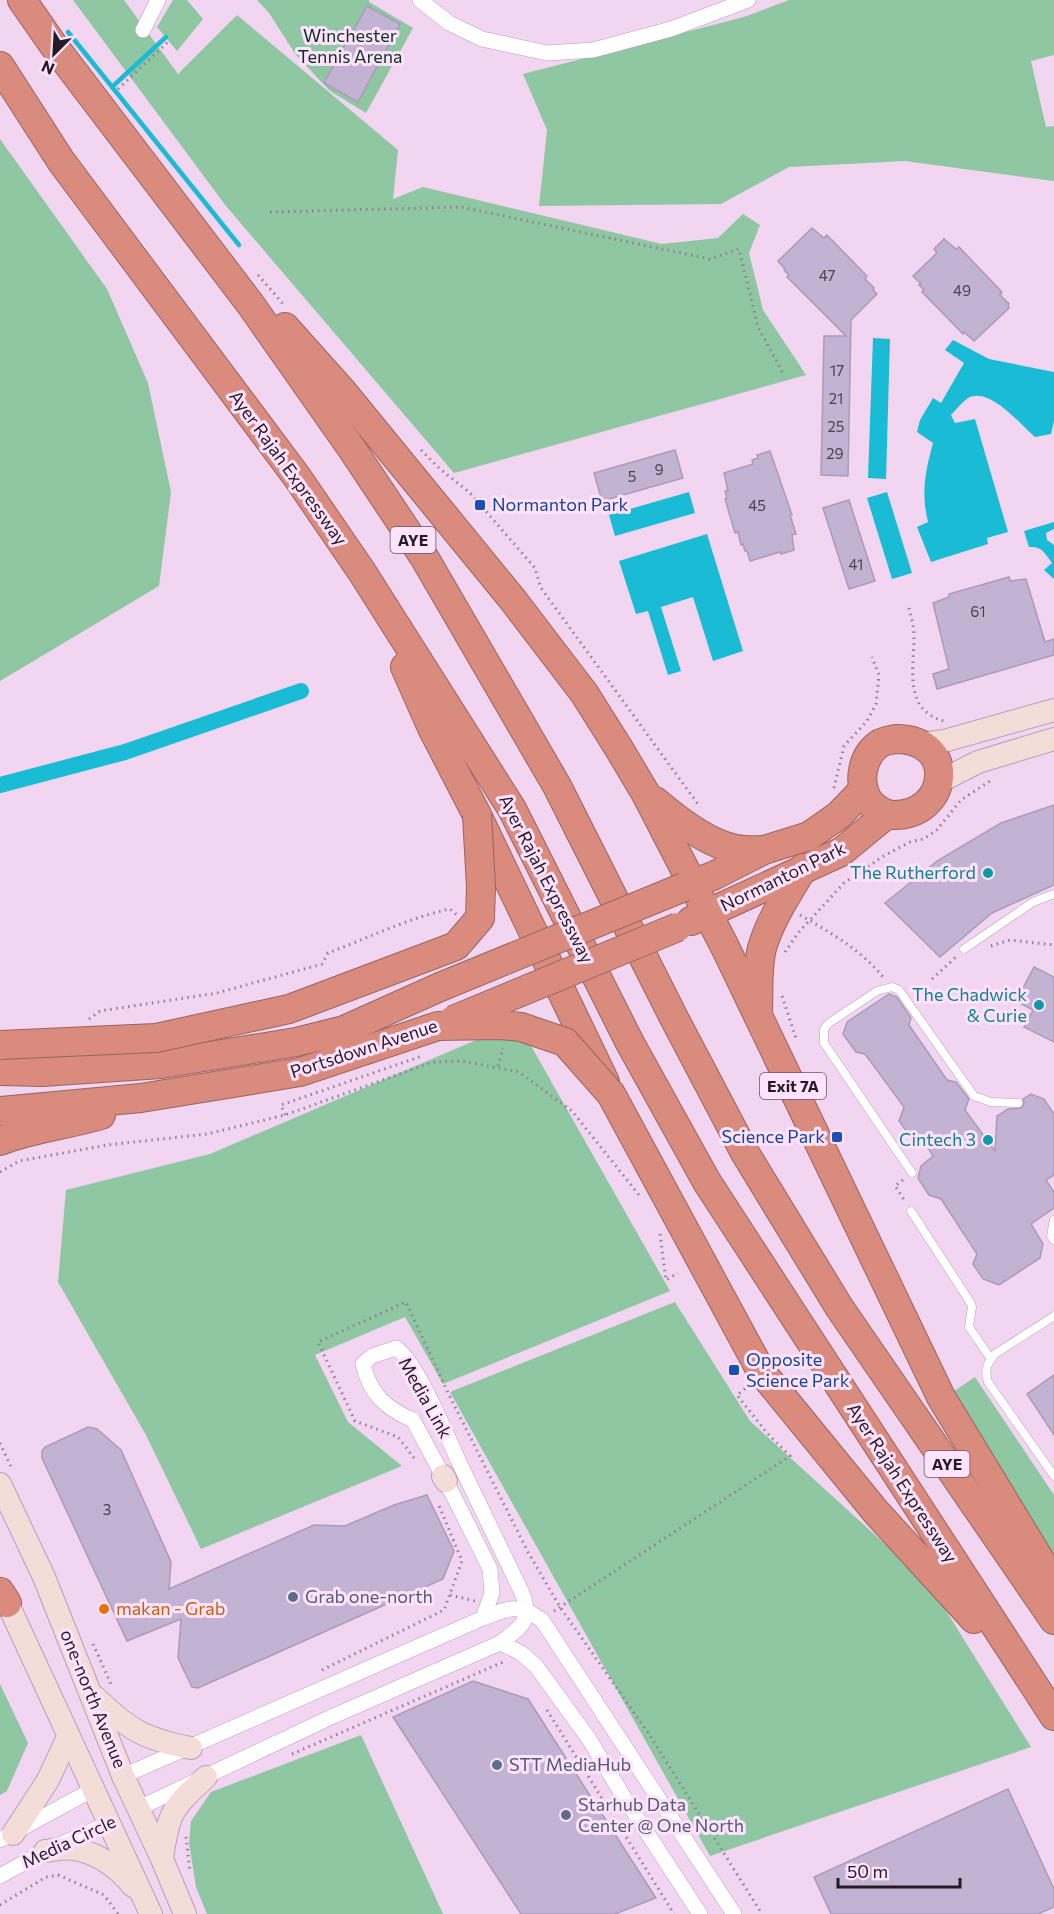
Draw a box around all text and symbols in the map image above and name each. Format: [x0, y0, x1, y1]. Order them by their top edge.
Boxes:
north arrow [24, 24, 84, 84]
park label: Winchester Tennis Arena [297, 24, 403, 67]
text: N [38, 57, 57, 79]
house number: 47 [819, 266, 835, 284]
house number: 49 [953, 281, 971, 299]
house number: 17 [830, 361, 844, 379]
street label: Ayer Rajah Expressway [225, 386, 352, 549]
house number: 21 [829, 389, 843, 407]
house number: 25 [828, 417, 844, 435]
house number: 29 [826, 444, 844, 462]
house number: 9 [654, 460, 664, 478]
house number: 5 [628, 467, 636, 485]
place label: Normanton Park [492, 493, 629, 515]
house number: 45 [748, 496, 766, 514]
marker: Normanton Park [473, 498, 487, 512]
road number: AYE [390, 527, 436, 553]
house number: 41 [849, 555, 863, 573]
house number: 61 [970, 602, 986, 620]
street label: Ayer Rajah Expressway [495, 791, 599, 967]
street label: Normanton Park [716, 836, 849, 916]
place label: The Rutherford [850, 861, 976, 883]
marker: The Rutherford [981, 866, 995, 880]
place label: The Chadwick & Curie [912, 983, 1027, 1026]
marker: The Chadwick & Curie [1032, 998, 1046, 1012]
street label: Portsdown Avenue [287, 1014, 440, 1082]
road number: Exit 7A [760, 1073, 826, 1099]
place label: Science Park [722, 1125, 825, 1147]
place label: Cintech 3 [899, 1128, 976, 1150]
marker: Science Park [830, 1130, 844, 1144]
marker: Cintech 3 [981, 1133, 995, 1147]
place label: Opposite Science Park [746, 1348, 850, 1391]
street label: Media Link [395, 1353, 457, 1442]
marker: Opposite Science Park [727, 1363, 741, 1377]
street label: Ayer Rajah Expressway [843, 1398, 963, 1567]
road number: AYE [924, 1451, 970, 1477]
house number: 3 [103, 1500, 111, 1518]
place label: Grab one-north [305, 1585, 433, 1607]
marker: Grab one-north [286, 1590, 300, 1604]
place label: makan - Grab [116, 1597, 225, 1619]
marker: makan - Grab [97, 1602, 111, 1616]
street label: one-north Avenue [56, 1626, 132, 1771]
place label: STT MediaHub [509, 1753, 631, 1775]
marker: STT MediaHub [490, 1758, 504, 1772]
place label: Starhub Data Center @ One North [578, 1793, 744, 1836]
marker: Starhub Data Center @ One North [559, 1808, 573, 1822]
street label: Media Circle [18, 1810, 119, 1872]
scale bar [838, 1851, 960, 1889]
text: 50 m [847, 1860, 888, 1882]

